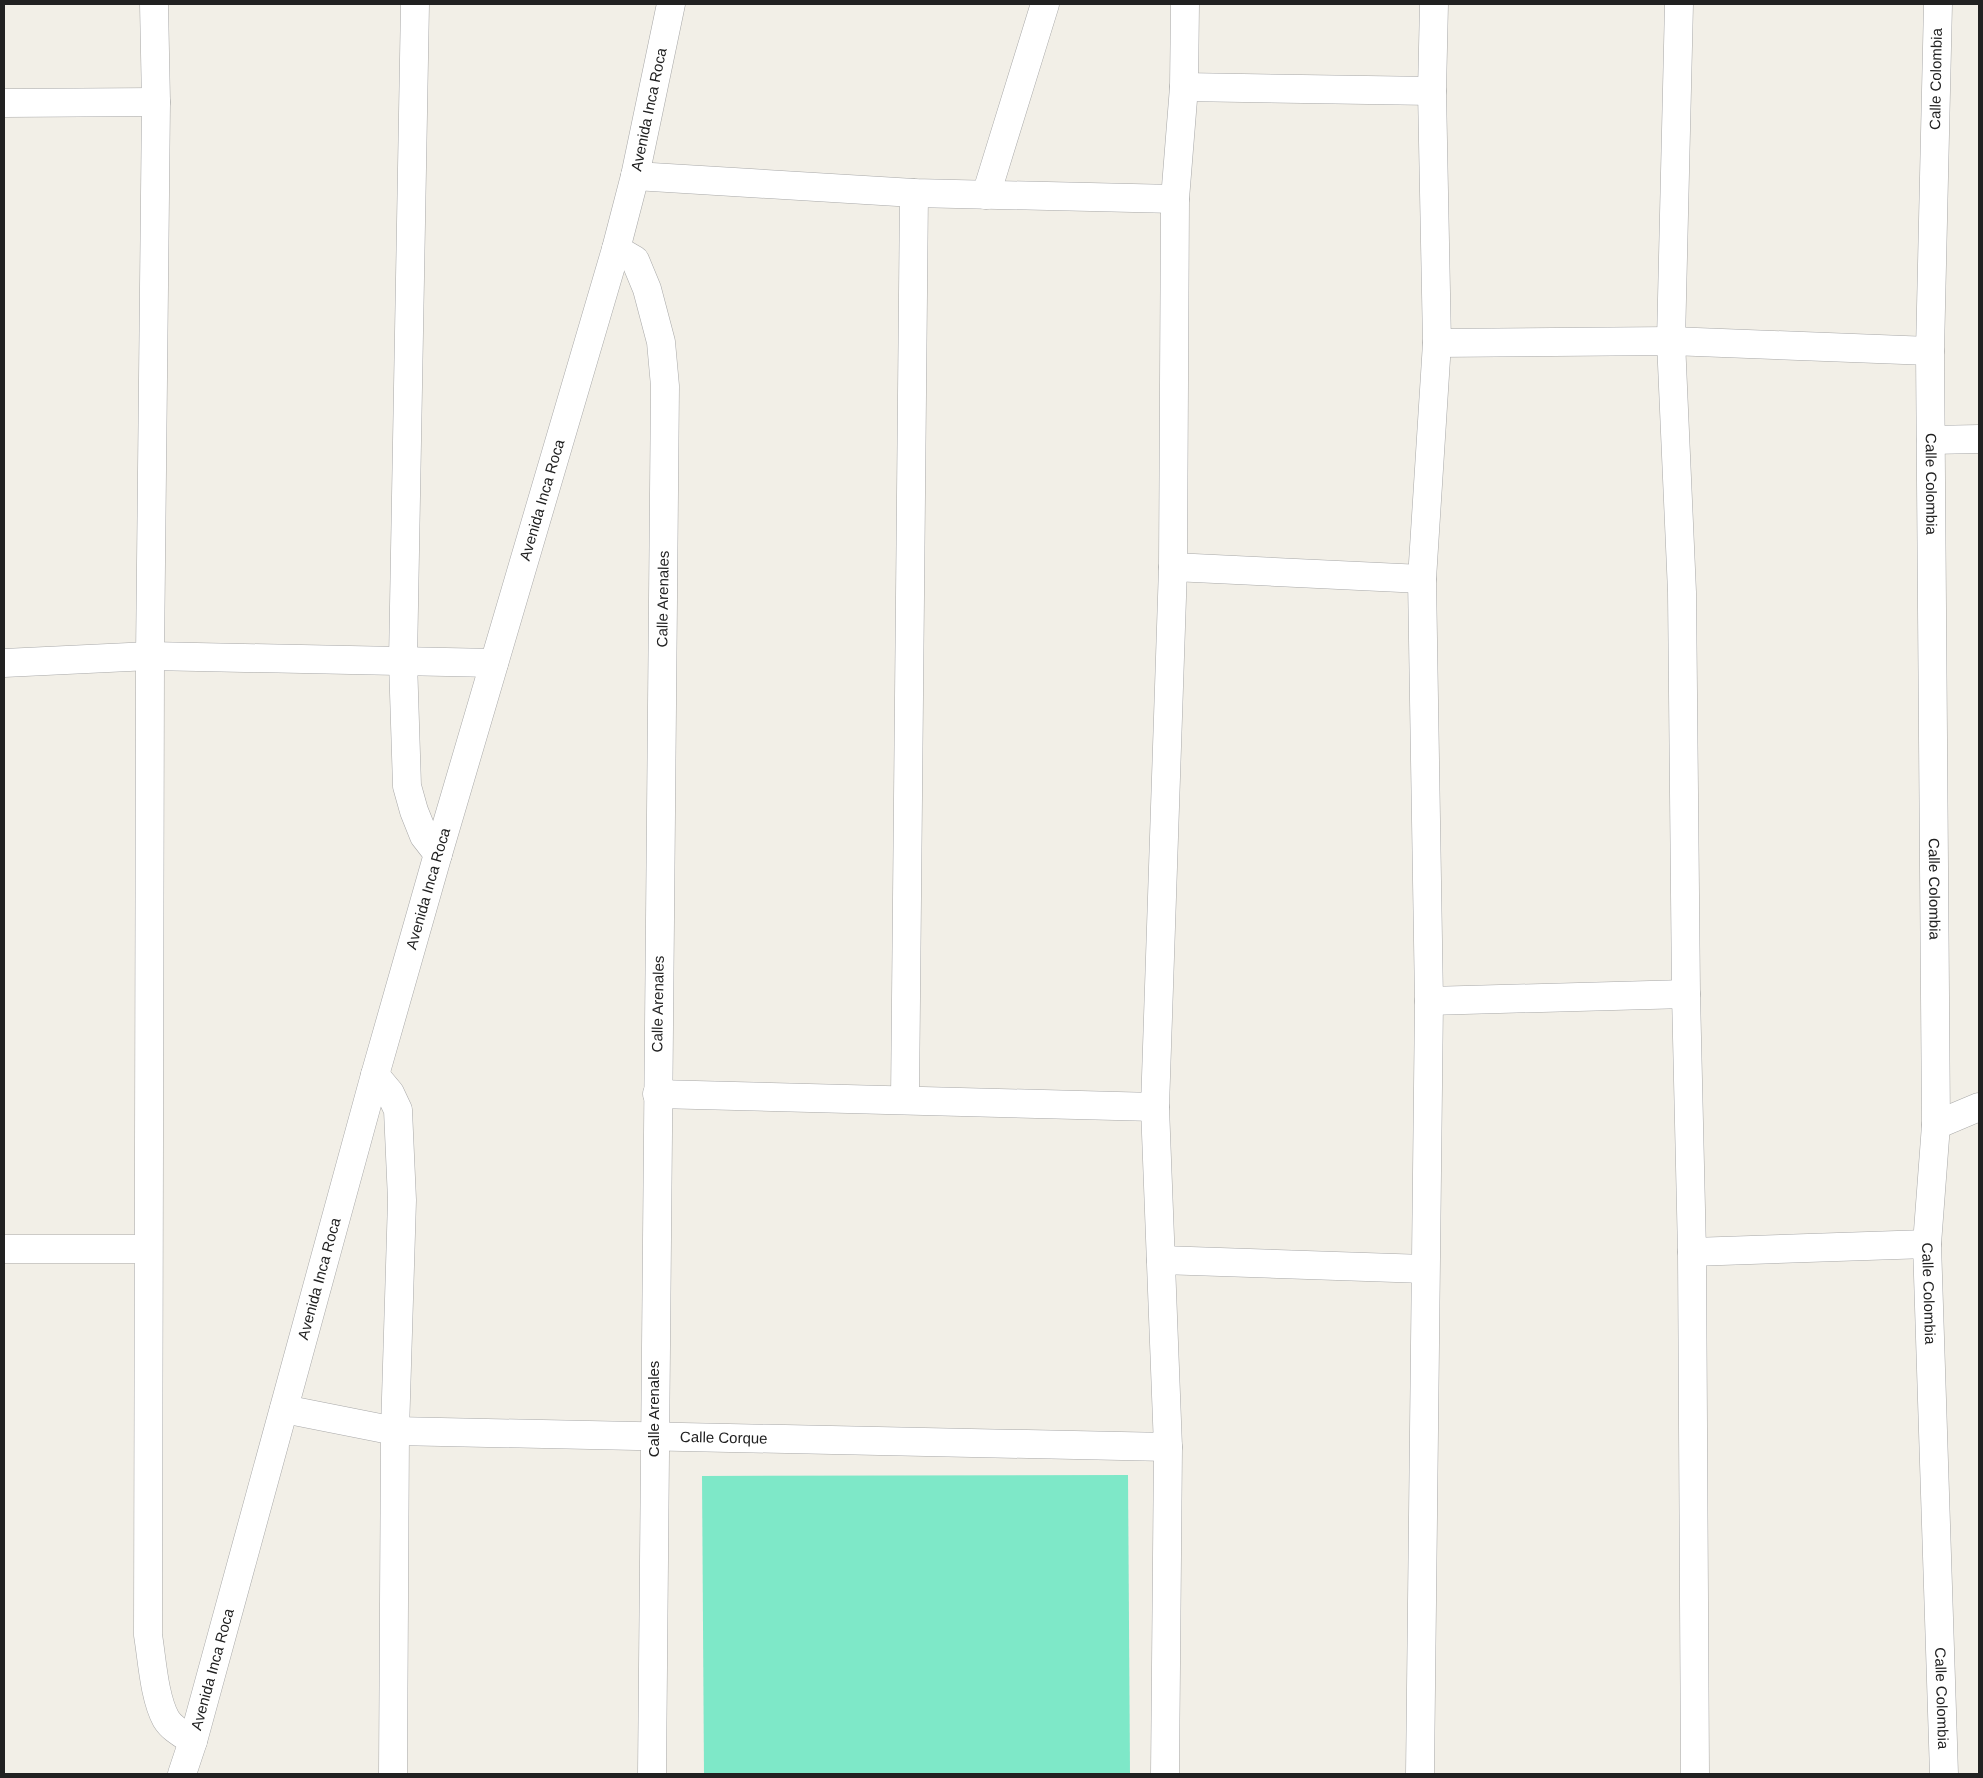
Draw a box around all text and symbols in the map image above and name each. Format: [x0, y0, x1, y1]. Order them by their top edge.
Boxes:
street label: Calle Colombia [1926, 27, 1945, 130]
street label: Avenida Inca Roca [627, 46, 670, 173]
street label: Calle Colombia [1923, 433, 1940, 536]
street label: Avenida Inca Roca [516, 437, 568, 563]
street label: Calle Arenales [653, 550, 672, 647]
street label: Avenida Inca Roca [402, 825, 453, 951]
street label: Calle Colombia [1926, 838, 1944, 941]
street label: Calle Arenales [648, 955, 667, 1052]
street label: Avenida Inca Roca [294, 1215, 344, 1341]
street label: Calle Colombia [1919, 1242, 1939, 1345]
street label: Calle Arenales [645, 1361, 662, 1457]
street label: Calle Corque [680, 1428, 768, 1447]
street label: Avenida Inca Roca [187, 1606, 237, 1732]
street label: Calle Colombia [1932, 1647, 1952, 1750]

